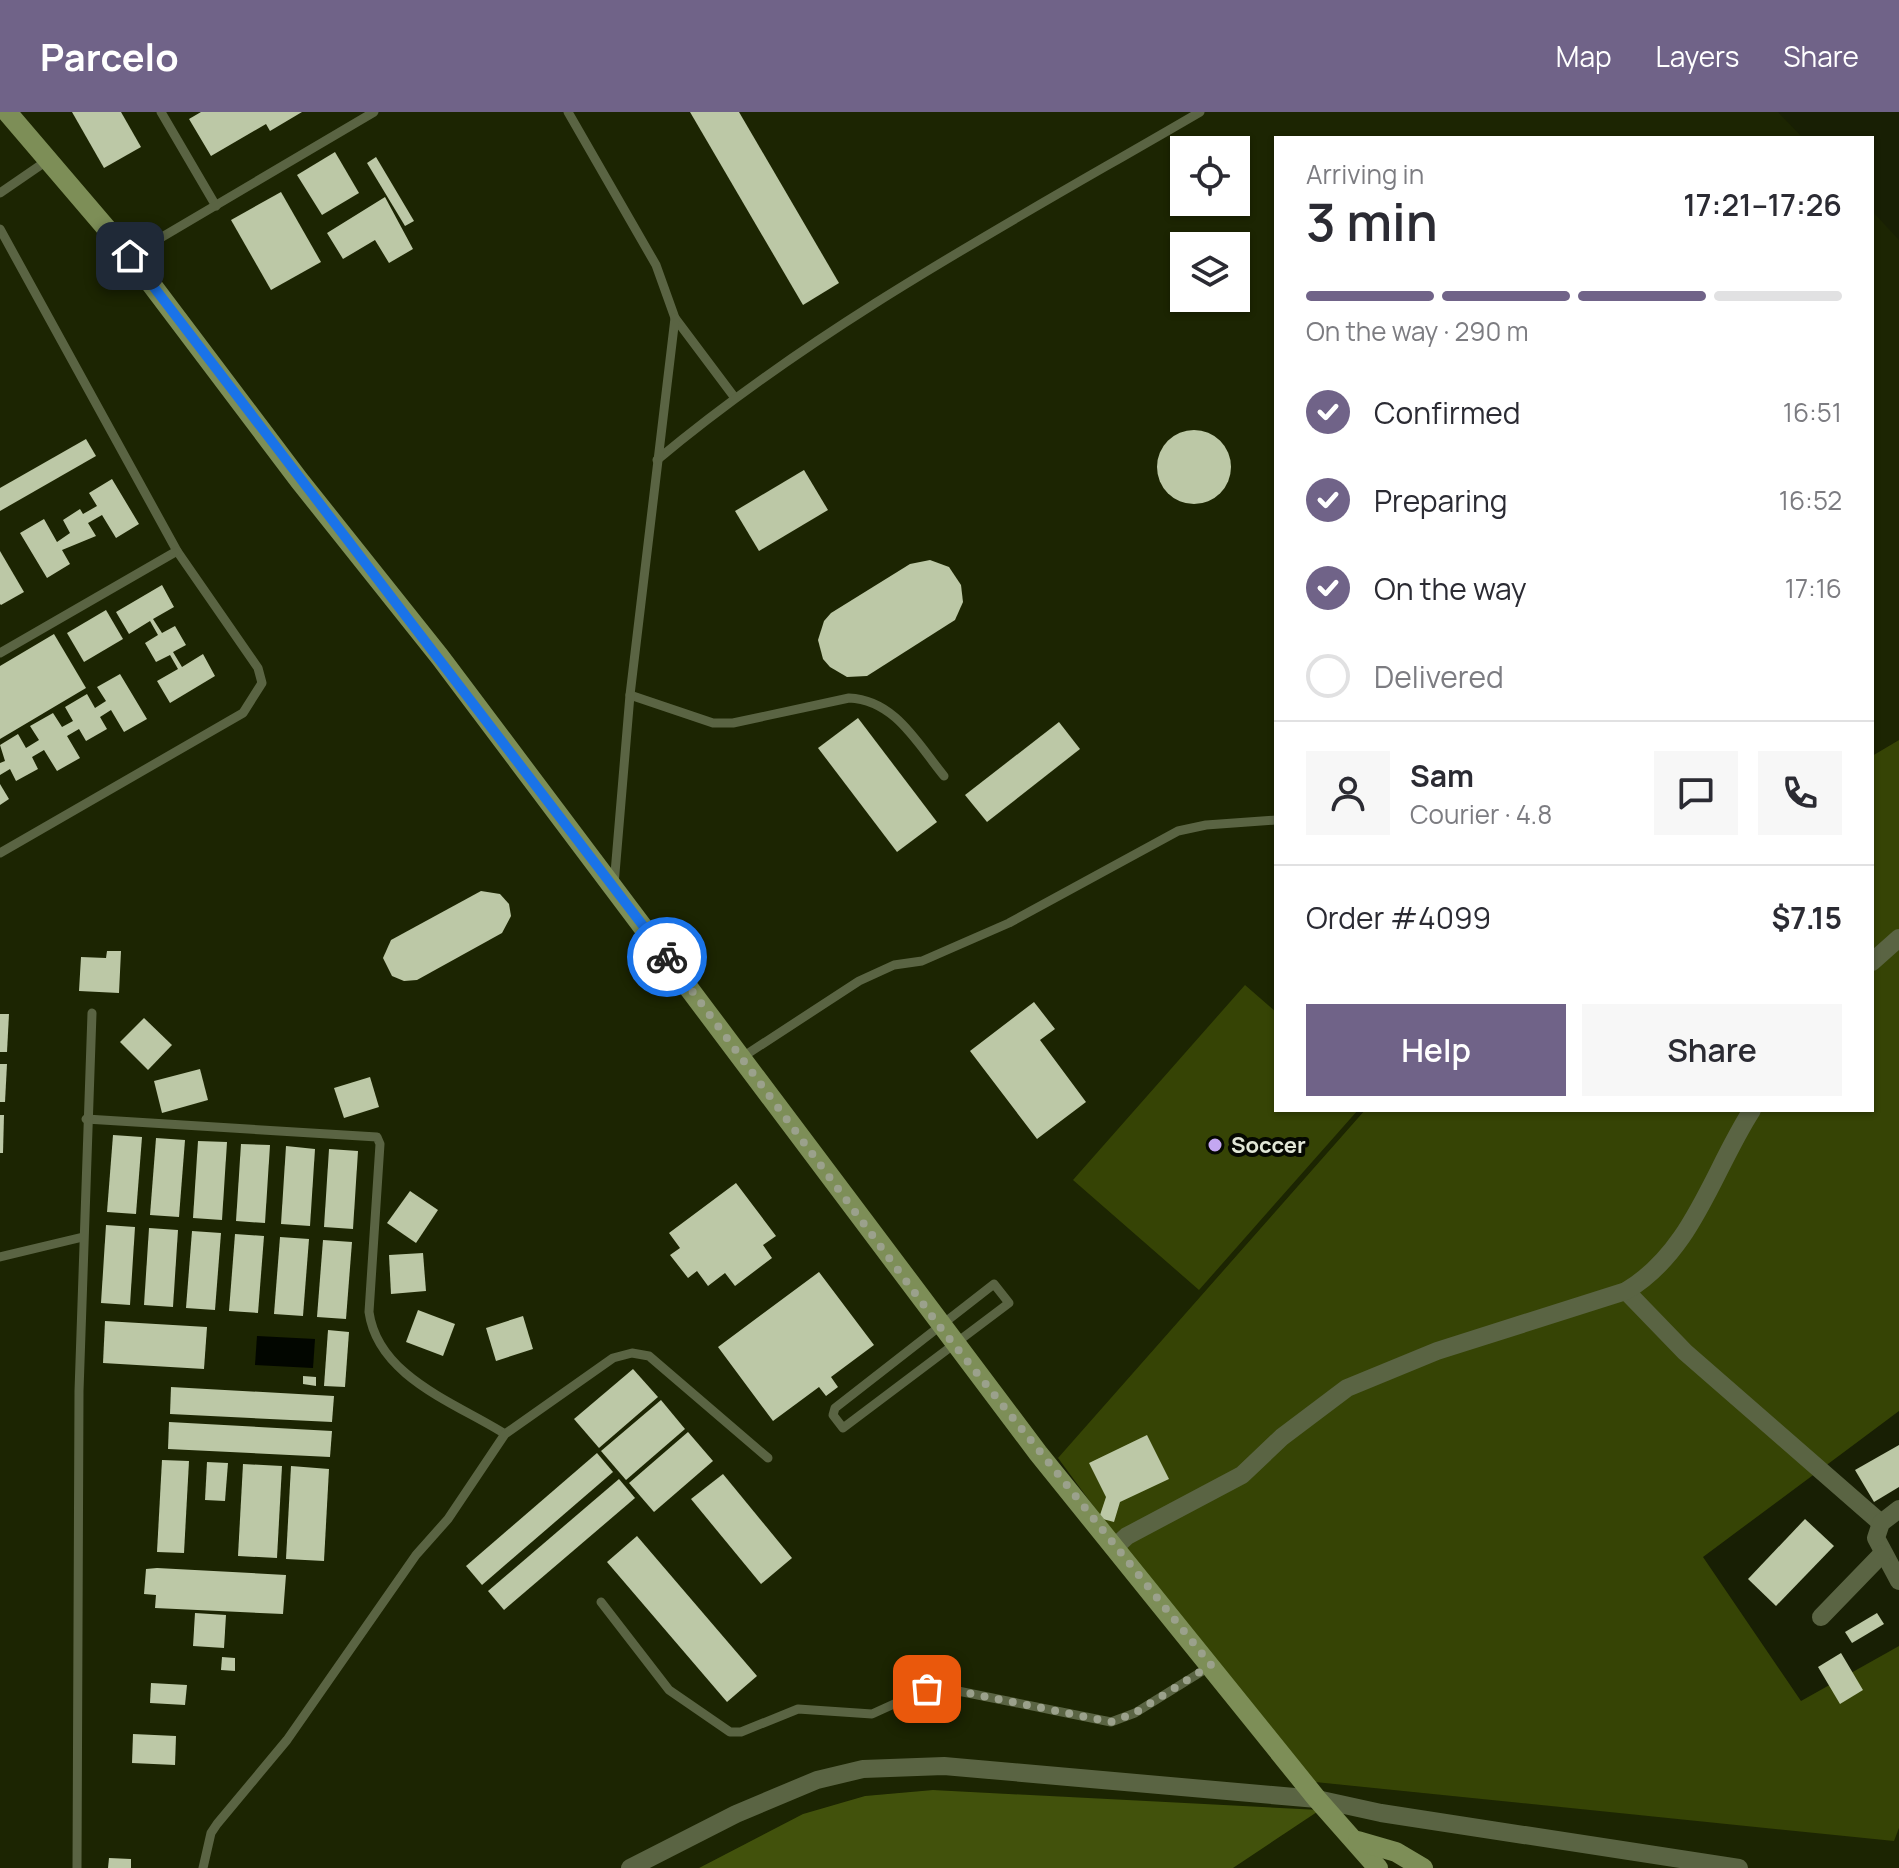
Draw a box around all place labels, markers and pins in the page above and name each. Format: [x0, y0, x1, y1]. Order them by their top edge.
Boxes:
pin [96, 222, 164, 290]
place label: Soccer [1231, 1130, 1306, 1160]
marker: Soccer [1206, 1136, 1224, 1154]
pin [893, 1655, 961, 1723]

